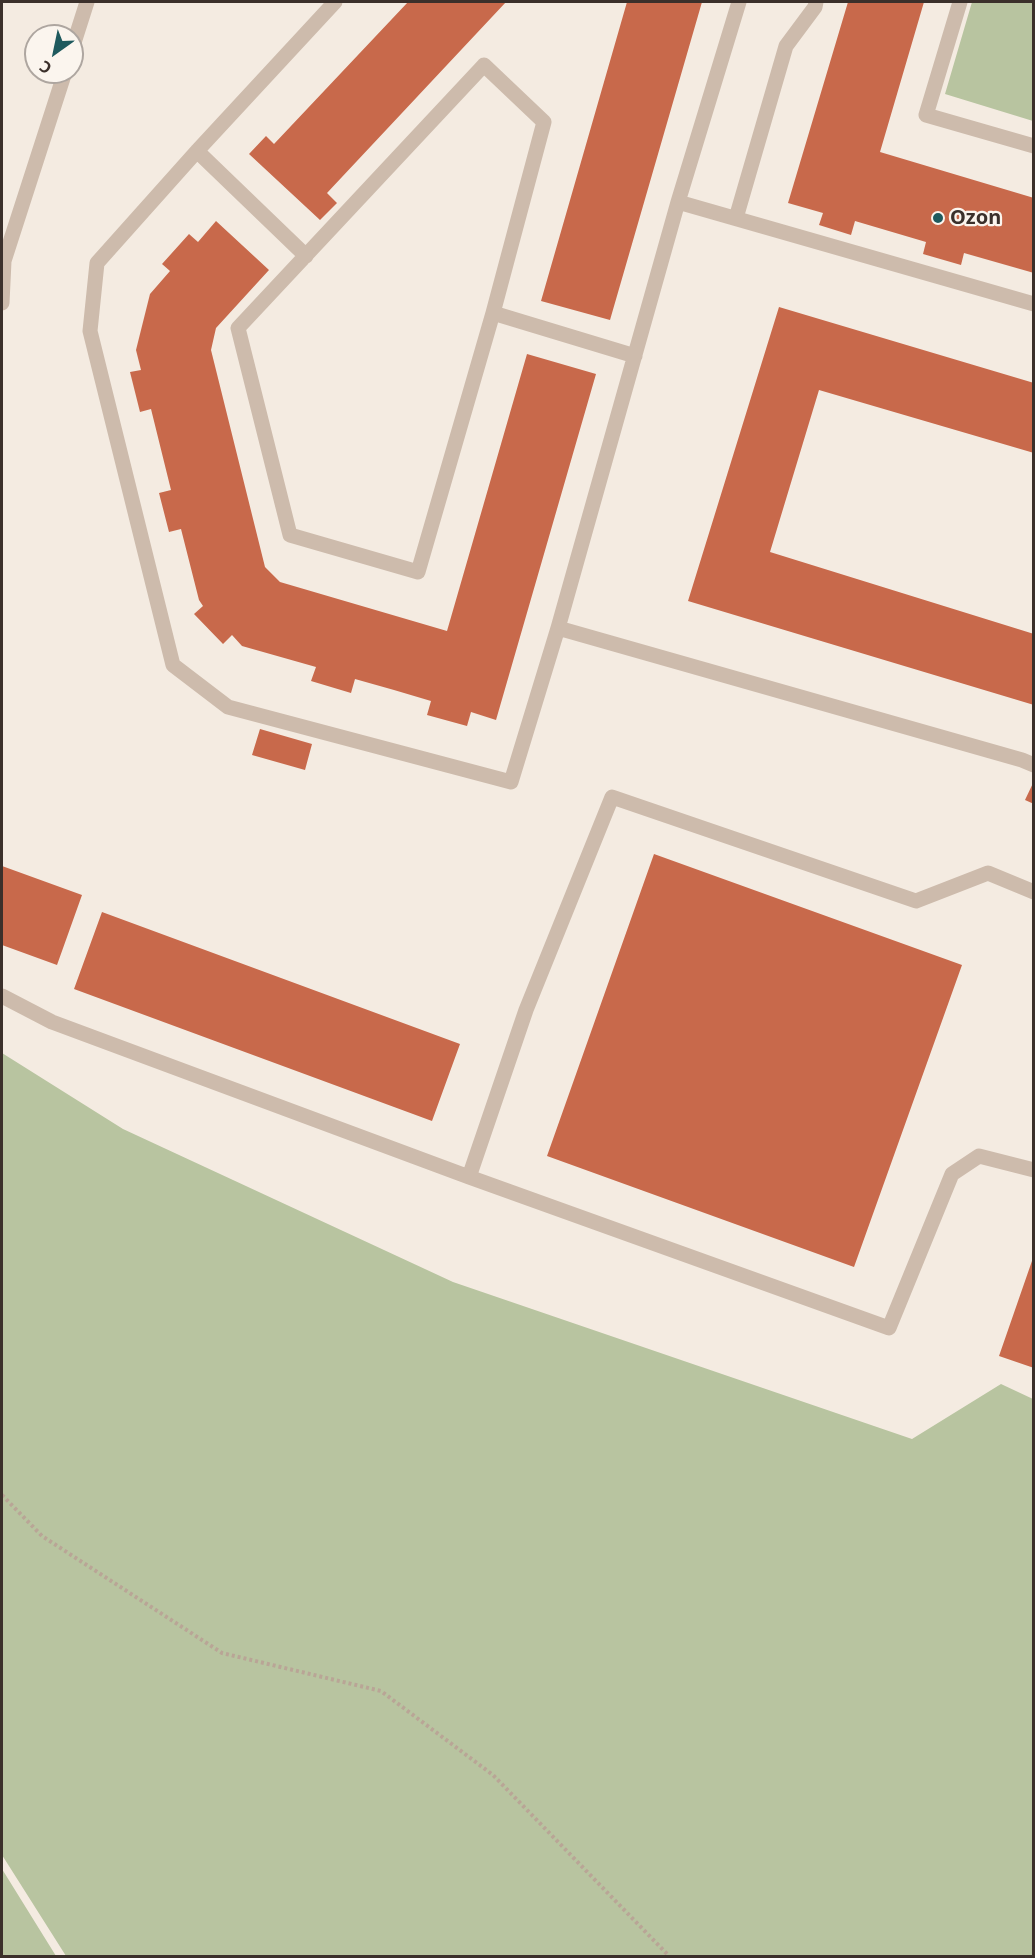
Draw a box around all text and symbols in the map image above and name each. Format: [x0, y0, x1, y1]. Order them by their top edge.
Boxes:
north arrow [24, 24, 84, 84]
text: С [35, 55, 56, 79]
place label: Ozon [950, 206, 1001, 230]
marker: Ozon [931, 211, 945, 225]

